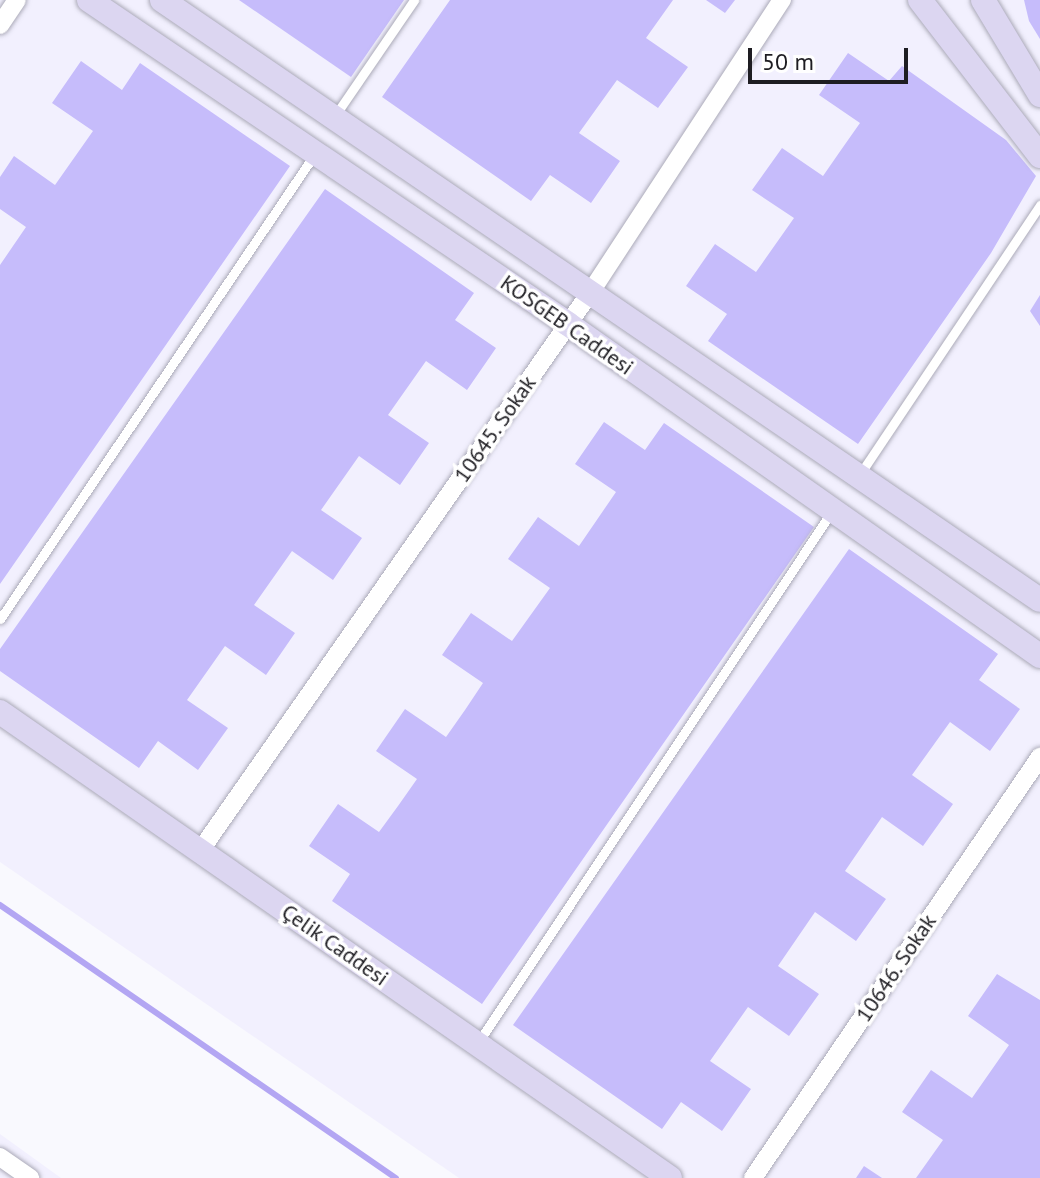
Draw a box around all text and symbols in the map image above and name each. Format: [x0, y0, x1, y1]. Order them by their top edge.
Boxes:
scale bar [752, 32, 912, 82]
text: 50 m [762, 46, 814, 77]
street label: KOSGEB Caddesi [495, 269, 639, 381]
street label: 10645. Sokak [448, 370, 542, 488]
street label: Çelik Caddesi [276, 898, 394, 992]
street label: 10646. Sokak [850, 908, 942, 1028]

